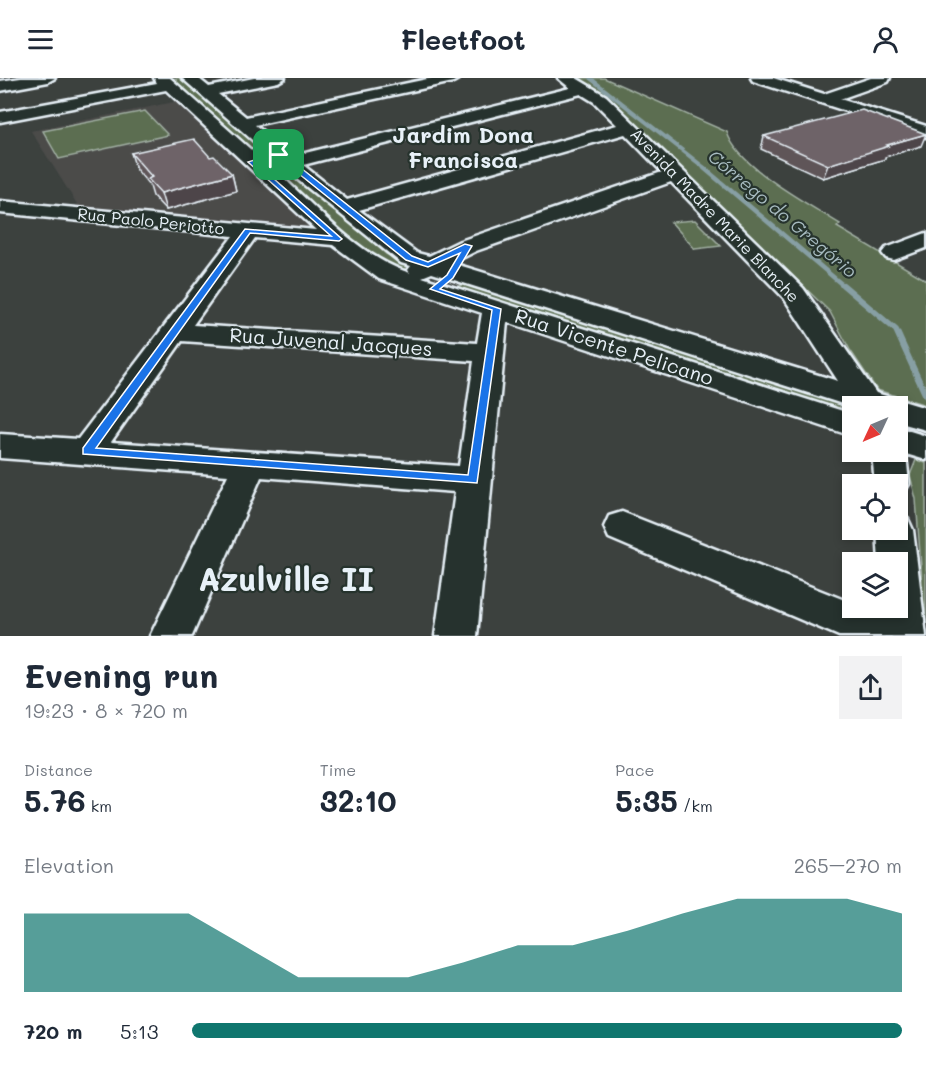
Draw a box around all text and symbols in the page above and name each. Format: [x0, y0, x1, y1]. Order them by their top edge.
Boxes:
text: Fleetfoot [400, 22, 526, 57]
icon: menu [24, 23, 57, 56]
icon: person [869, 23, 902, 56]
district label: Jardim Dona Francisca [392, 120, 534, 174]
street label: Avenida Madre Marie Blanche [626, 123, 804, 306]
pin [253, 129, 304, 180]
icon: arrive [262, 138, 295, 171]
water label: Córrego do Gregório [703, 144, 862, 283]
street label: Rua Paolo Periotto [77, 202, 226, 239]
street label: Rua Vicente Pelicano [512, 302, 717, 390]
street label: Rua Juvenal Jacques [229, 321, 433, 361]
north arrow [842, 396, 908, 462]
map controls [842, 396, 908, 618]
button: locate [842, 474, 908, 540]
button: layers [842, 552, 908, 618]
district label: Azulville II [198, 557, 374, 599]
text: Evening run [24, 653, 218, 696]
button: share [839, 656, 902, 719]
text: 19:23 · 8 × 720 m [24, 697, 188, 723]
text: Distance [24, 759, 93, 780]
text: Time [320, 759, 356, 780]
text: Pace [615, 759, 654, 780]
text: 5.76 [24, 780, 86, 820]
text: 32:10 [320, 780, 397, 820]
text: 5:35 [615, 780, 678, 820]
text: km [86, 795, 112, 816]
text: /km [678, 795, 713, 816]
text: Elevation [24, 852, 114, 878]
text: 265–270 m [794, 852, 902, 878]
text: 720 m [24, 1018, 82, 1044]
text: 5:13 [120, 1018, 159, 1044]

